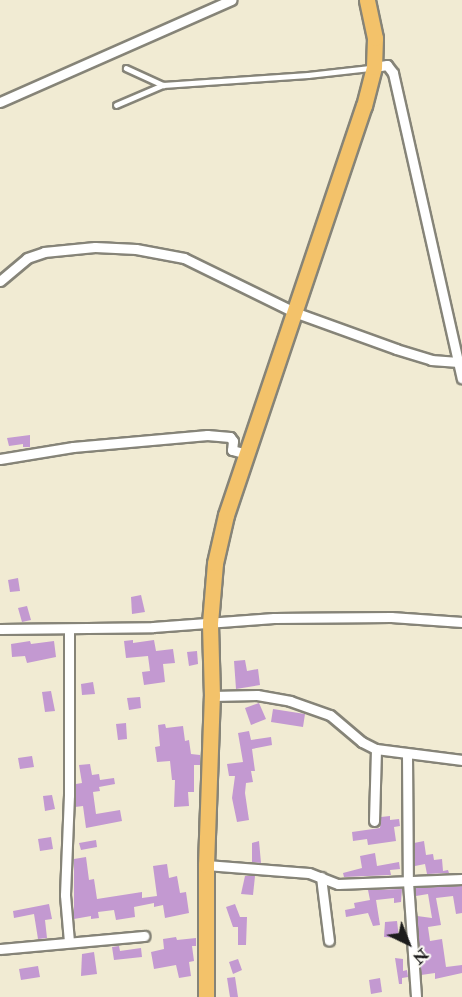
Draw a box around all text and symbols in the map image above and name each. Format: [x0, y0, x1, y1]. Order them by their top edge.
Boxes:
north arrow [378, 913, 438, 973]
text: N [408, 944, 432, 968]

